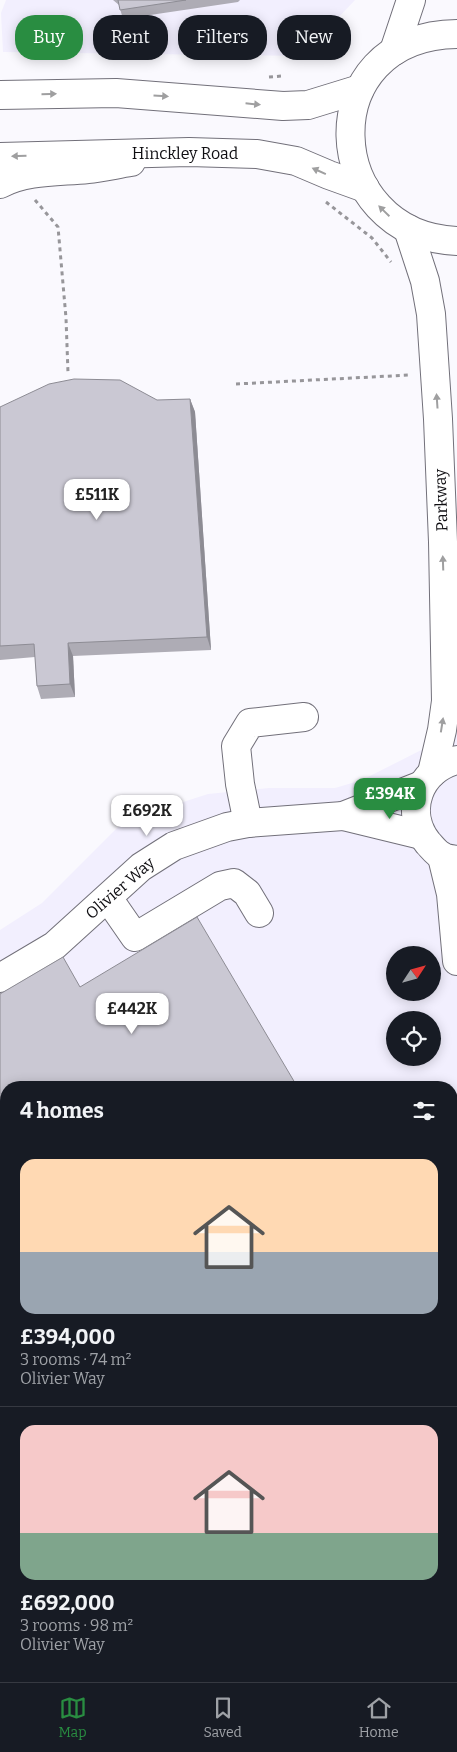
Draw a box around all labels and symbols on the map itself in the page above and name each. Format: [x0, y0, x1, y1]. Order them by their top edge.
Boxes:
one-way arrow [41, 90, 57, 98]
one-way arrow [153, 92, 169, 100]
one-way arrow [246, 100, 262, 108]
street label: Hinckley Road [132, 144, 239, 163]
one-way arrow [11, 152, 27, 160]
one-way arrow [312, 166, 326, 174]
one-way arrow [378, 205, 390, 217]
one-way arrow [432, 393, 440, 409]
street label: Parkway [430, 468, 452, 532]
pin: £511K [62, 478, 132, 521]
one-way arrow [439, 555, 447, 571]
one-way arrow [439, 717, 447, 733]
pin: £394K [355, 778, 425, 820]
pin: £692K [112, 794, 182, 837]
street label: Olivier Way [82, 853, 159, 923]
north arrow [386, 946, 441, 1001]
pin: £442K [97, 992, 167, 1035]

